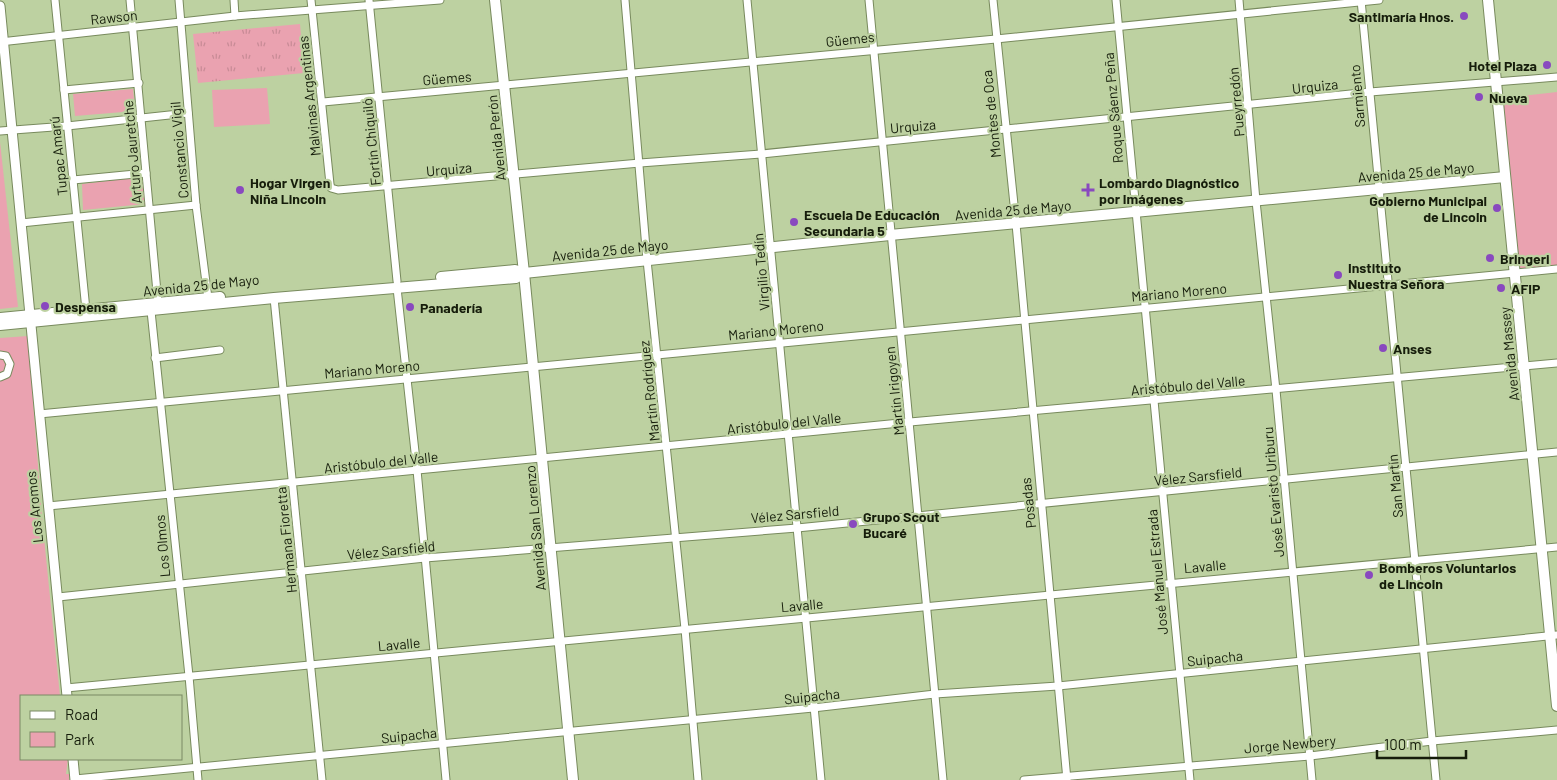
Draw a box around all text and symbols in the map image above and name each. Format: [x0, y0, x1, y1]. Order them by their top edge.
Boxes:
street label: Rawson [90, 6, 138, 28]
place label: Santimaría Hnos. [1349, 8, 1454, 25]
marker: Santimaría Hnos. [1458, 10, 1470, 22]
street label: Güemes [825, 28, 876, 50]
street label: Malvinas Argentinas [294, 35, 324, 157]
street label: Roque Sáenz Peña [1100, 52, 1126, 164]
place label: Hotel Plaza [1469, 57, 1537, 74]
marker: Hotel Plaza [1541, 59, 1553, 71]
street label: Sarmiento [1346, 64, 1368, 128]
street label: Pueyrredón [1224, 66, 1248, 138]
street label: Güemes [422, 67, 472, 89]
street label: Montes de Oca [978, 69, 1004, 159]
street label: Urquiza [1291, 75, 1339, 97]
place label: Nueva [1489, 89, 1528, 106]
marker: Nueva [1473, 91, 1485, 103]
street label: Avenida Perón [483, 94, 509, 182]
street label: Fortín Chiquiló [358, 97, 384, 187]
street label: Arturo Jauretche [119, 99, 145, 205]
street label: Constancio Vigil [166, 101, 192, 199]
street label: Tupac Amarú [45, 115, 71, 197]
street label: Urquiza [889, 116, 937, 136]
street label: Avenida 25 de Mayo [1357, 158, 1475, 186]
street label: Urquiza [425, 159, 473, 179]
place label: Hogar Virgen Niña Lincoln [250, 174, 330, 207]
place label: Lombardo Diagnóstico por Imágenes [1099, 174, 1240, 207]
marker: Lombardo Diagnóstico por Imágenes [1081, 183, 1095, 197]
marker: Hogar Virgen Niña Lincoln [234, 184, 246, 196]
place label: Gobierno Municipal de Lincoln [1369, 192, 1487, 225]
street label: Avenida 25 de Mayo [954, 196, 1072, 224]
marker: Gobierno Municipal de Lincoln [1491, 202, 1503, 214]
place label: Escuela De Educación Secundaria 5 [804, 206, 940, 239]
marker: Escuela De Educación Secundaria 5 [788, 216, 800, 228]
street label: Virgilio Tedín [749, 233, 773, 311]
street label: Avenida 25 de Mayo [551, 235, 669, 265]
place label: Bringeri [1500, 250, 1550, 267]
marker: Bringeri [1484, 252, 1496, 264]
place label: Instituto Nuestra Señora [1348, 259, 1444, 292]
marker: Instituto Nuestra Señora [1332, 269, 1344, 281]
street label: Avenida 25 de Mayo [142, 270, 260, 300]
street label: Mariano Moreno [1130, 279, 1228, 305]
place label: AFIP [1511, 280, 1540, 297]
marker: AFIP [1495, 282, 1507, 294]
place label: Despensa [55, 298, 116, 315]
place label: Panadería [420, 299, 482, 316]
marker: Despensa [39, 300, 51, 312]
marker: Panadería [404, 301, 416, 313]
street label: Avenida Massey [1496, 305, 1522, 402]
street label: Mariano Moreno [727, 317, 825, 343]
street label: Martín Rodríguez [635, 340, 663, 442]
place label: Anses [1393, 340, 1432, 357]
marker: Anses [1377, 342, 1389, 354]
street label: Martín Irigoyen [881, 346, 907, 436]
street label: Mariano Moreno [323, 356, 421, 382]
street label: Aristóbulo del Valle [1130, 372, 1246, 398]
street label: Aristóbulo del Valle [726, 409, 842, 437]
street label: José Evaristo Uriburu [1259, 426, 1287, 558]
street label: Aristóbulo del Valle [323, 448, 439, 476]
street label: San Martín [1384, 454, 1406, 518]
street label: Vélez Sarsfield [1153, 463, 1243, 489]
street label: Avenida San Lorenzo [521, 465, 549, 591]
street label: Los Aromos [22, 470, 46, 544]
street label: Posadas [1017, 476, 1039, 529]
street label: Hermana Fioretta [272, 486, 300, 594]
street label: Vélez Sarsfield [750, 502, 840, 526]
place label: Grupo Scout Bucaré [863, 508, 940, 541]
street label: José Manuel Estrada [1143, 509, 1171, 635]
street label: Los Olmos [151, 514, 173, 578]
marker: Grupo Scout Bucaré [847, 518, 859, 530]
street label: Vélez Sarsfield [346, 537, 436, 563]
street label: Lavalle [1183, 556, 1227, 576]
place label: Bomberos Voluntarios de Lincoln [1379, 559, 1516, 592]
marker: Bomberos Voluntarios de Lincoln [1363, 569, 1375, 581]
street label: Lavalle [780, 595, 824, 615]
street label: Lavalle [377, 634, 421, 654]
street label: Suipacha [1186, 647, 1244, 669]
street label: Suipacha [783, 685, 841, 707]
legend [20, 695, 182, 760]
text: Road [65, 705, 98, 723]
street label: Suipacha [380, 724, 438, 746]
scale bar [1377, 728, 1466, 760]
text: Park [65, 730, 95, 748]
street label: Jorge Newbery [1243, 731, 1337, 756]
text: 100 m [1384, 735, 1422, 753]

